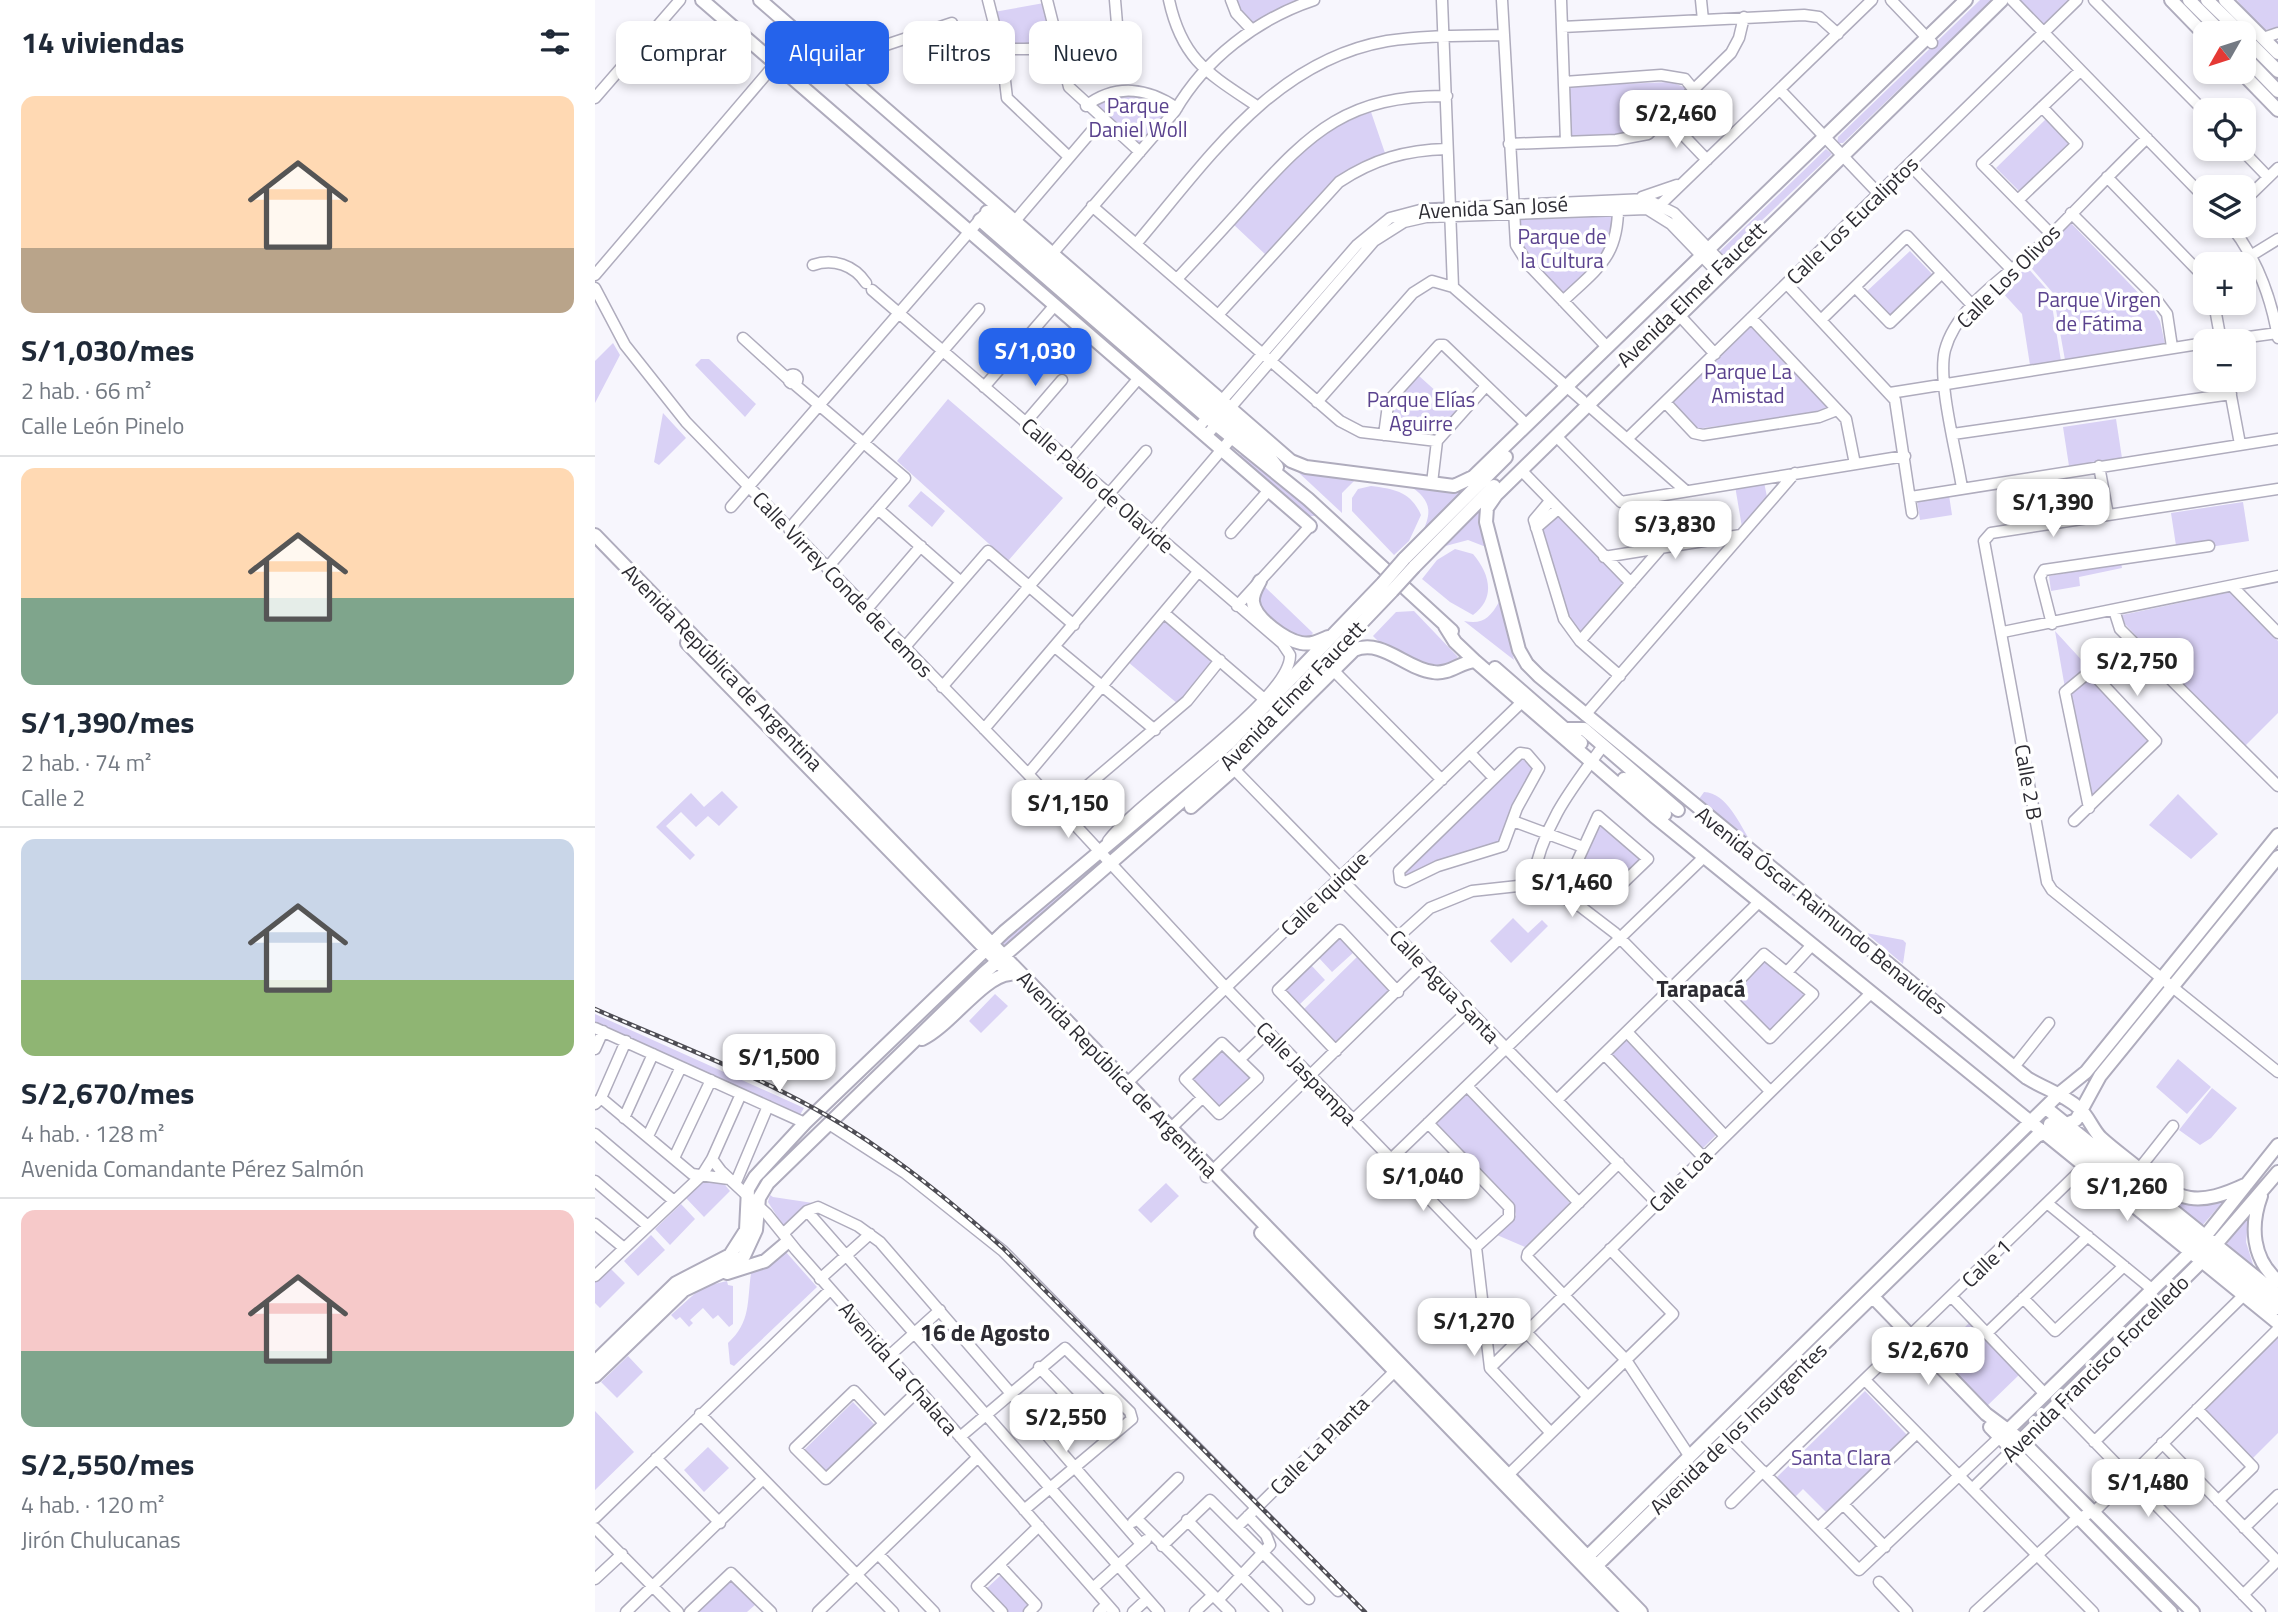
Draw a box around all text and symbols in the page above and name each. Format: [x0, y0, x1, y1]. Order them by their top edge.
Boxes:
text: 14 viviendas [21, 19, 184, 65]
chip: Comprar [616, 21, 751, 84]
chip: Alquilar [765, 21, 889, 84]
chip: Filtros [903, 21, 1015, 84]
chip: Nuevo [1029, 21, 1142, 84]
north arrow [2193, 21, 2256, 84]
map controls [2193, 21, 2256, 392]
icon: filters [536, 23, 574, 61]
park label: Parque Daniel Woll [1089, 89, 1188, 145]
pin: S/2,460 [1611, 90, 1741, 150]
text: S/2,460 [1636, 95, 1716, 130]
button: locate [2193, 98, 2256, 161]
icon: home [235, 142, 361, 268]
street label: Calle Los Eucaliptos [1779, 148, 1925, 292]
button: layers [2193, 175, 2256, 238]
street label: Avenida San José [1417, 187, 1569, 227]
street label: Avenida Elmer Faucett [1609, 213, 1774, 374]
street label: Calle Los Olivos [1948, 216, 2068, 336]
park label: Parque de la Cultura [1518, 220, 1607, 276]
button: + [2193, 252, 2256, 315]
park label: Parque Virgen de Fátima [2037, 283, 2161, 339]
text: S/1,030/mes [21, 327, 194, 373]
pin: S/1,030 [970, 328, 1100, 388]
button: − [2193, 329, 2256, 392]
text: S/1,030 [995, 333, 1075, 368]
park label: Parque La Amistad [1704, 355, 1792, 411]
text: 2 hab. · 66 m² [21, 373, 151, 408]
park label: Parque Elías Aguirre [1367, 383, 1475, 439]
text: Calle León Pinelo [21, 408, 185, 443]
street label: Calle Pablo de Olavide [1015, 410, 1181, 560]
pin: S/1,390 [1988, 480, 2118, 539]
street label: Calle Virrey Conde de Lemos [745, 484, 941, 684]
text: S/1,390 [2013, 484, 2093, 519]
pin: S/3,830 [1610, 502, 1740, 561]
text: S/3,830 [1635, 506, 1715, 541]
icon: home [235, 514, 361, 640]
street label: Avenida República de Argentina [615, 556, 831, 778]
street label: Avenida Elmer Faucett [1212, 612, 1373, 777]
pin: S/2,750 [2072, 638, 2202, 698]
text: S/2,750 [2097, 643, 2177, 678]
text: S/1,390/mes [21, 699, 194, 745]
street label: Calle 2 B [2007, 742, 2051, 822]
text: 2 hab. · 74 m² [21, 745, 151, 780]
text: Calle 2 [21, 780, 85, 815]
pin: S/1,150 [1003, 780, 1133, 840]
text: S/1,150 [1028, 785, 1108, 820]
street label: Avenida Óscar Raimundo Benavides [1689, 798, 1955, 1022]
street label: Calle Iquique [1273, 843, 1375, 943]
pin: S/1,460 [1507, 860, 1637, 919]
text: S/1,460 [1532, 864, 1612, 899]
icon: home [235, 885, 361, 1011]
street label: Calle Agua Santa [1382, 922, 1508, 1050]
street label: Avenida República de Argentina [1010, 963, 1226, 1185]
district label: Tarapacá [1657, 971, 1745, 1006]
street label: Calle Jaspampa [1249, 1014, 1365, 1133]
pin: S/1,500 [714, 1034, 844, 1094]
text: S/1,500 [739, 1039, 819, 1074]
text: S/2,670/mes [21, 1070, 194, 1116]
text: 4 hab. · 128 m² [21, 1116, 164, 1151]
street label: Calle Loa [1641, 1141, 1719, 1219]
text: Avenida Comandante Pérez Salmón [21, 1151, 364, 1186]
pin: S/1,040 [1358, 1154, 1488, 1213]
text: S/1,040 [1383, 1158, 1463, 1193]
pin: S/1,260 [2062, 1164, 2192, 1223]
text: S/1,260 [2087, 1168, 2167, 1203]
street label: Calle 1 [1954, 1231, 2018, 1295]
icon: home [235, 1256, 361, 1382]
street label: Avenida Francisco Forcelledo [1994, 1267, 2196, 1469]
street label: Avenida La Chalaca [832, 1294, 967, 1442]
pin: S/1,270 [1409, 1298, 1539, 1358]
text: S/1,270 [1434, 1303, 1514, 1338]
district label: 16 de Agosto [920, 1315, 1050, 1350]
pin: S/2,670 [1863, 1328, 1993, 1387]
text: S/2,670 [1888, 1332, 1968, 1367]
street label: Avenida de los Insurgentes [1642, 1334, 1834, 1522]
street label: Calle La Planta [1262, 1388, 1376, 1502]
pin: S/2,550 [1001, 1394, 1131, 1454]
text: S/2,550 [1026, 1399, 1106, 1434]
text: S/2,550/mes [21, 1441, 194, 1487]
park label: Santa Clara [1791, 1441, 1892, 1473]
pin: S/1,480 [2083, 1460, 2213, 1519]
text: S/1,480 [2108, 1464, 2188, 1499]
text: 4 hab. · 120 m² [21, 1487, 164, 1522]
text: Jirón Chulucanas [21, 1522, 181, 1557]

